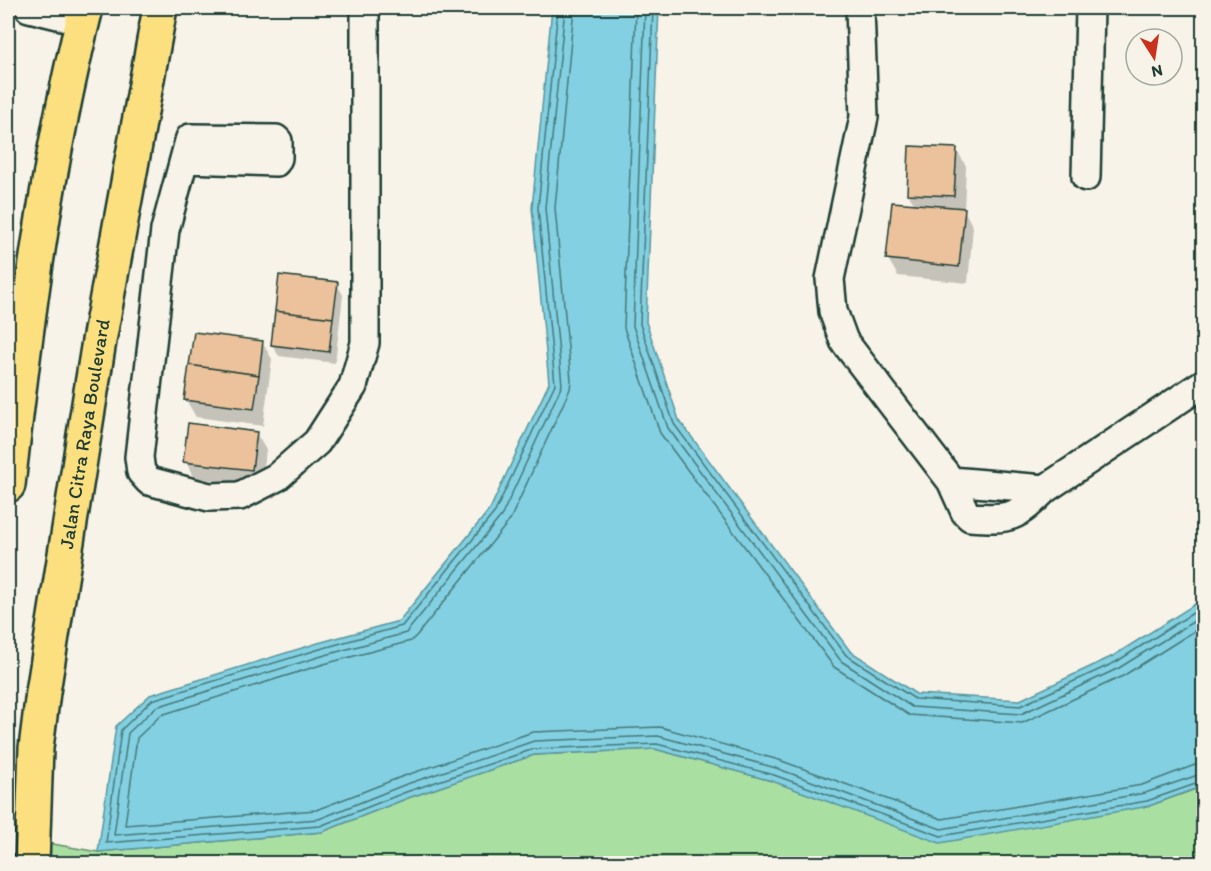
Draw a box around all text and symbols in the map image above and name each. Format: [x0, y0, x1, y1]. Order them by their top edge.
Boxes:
north arrow [1124, 27, 1184, 87]
text: N [1150, 61, 1164, 82]
street label: Jalan Citra Raya Boulevard [54, 317, 115, 551]

